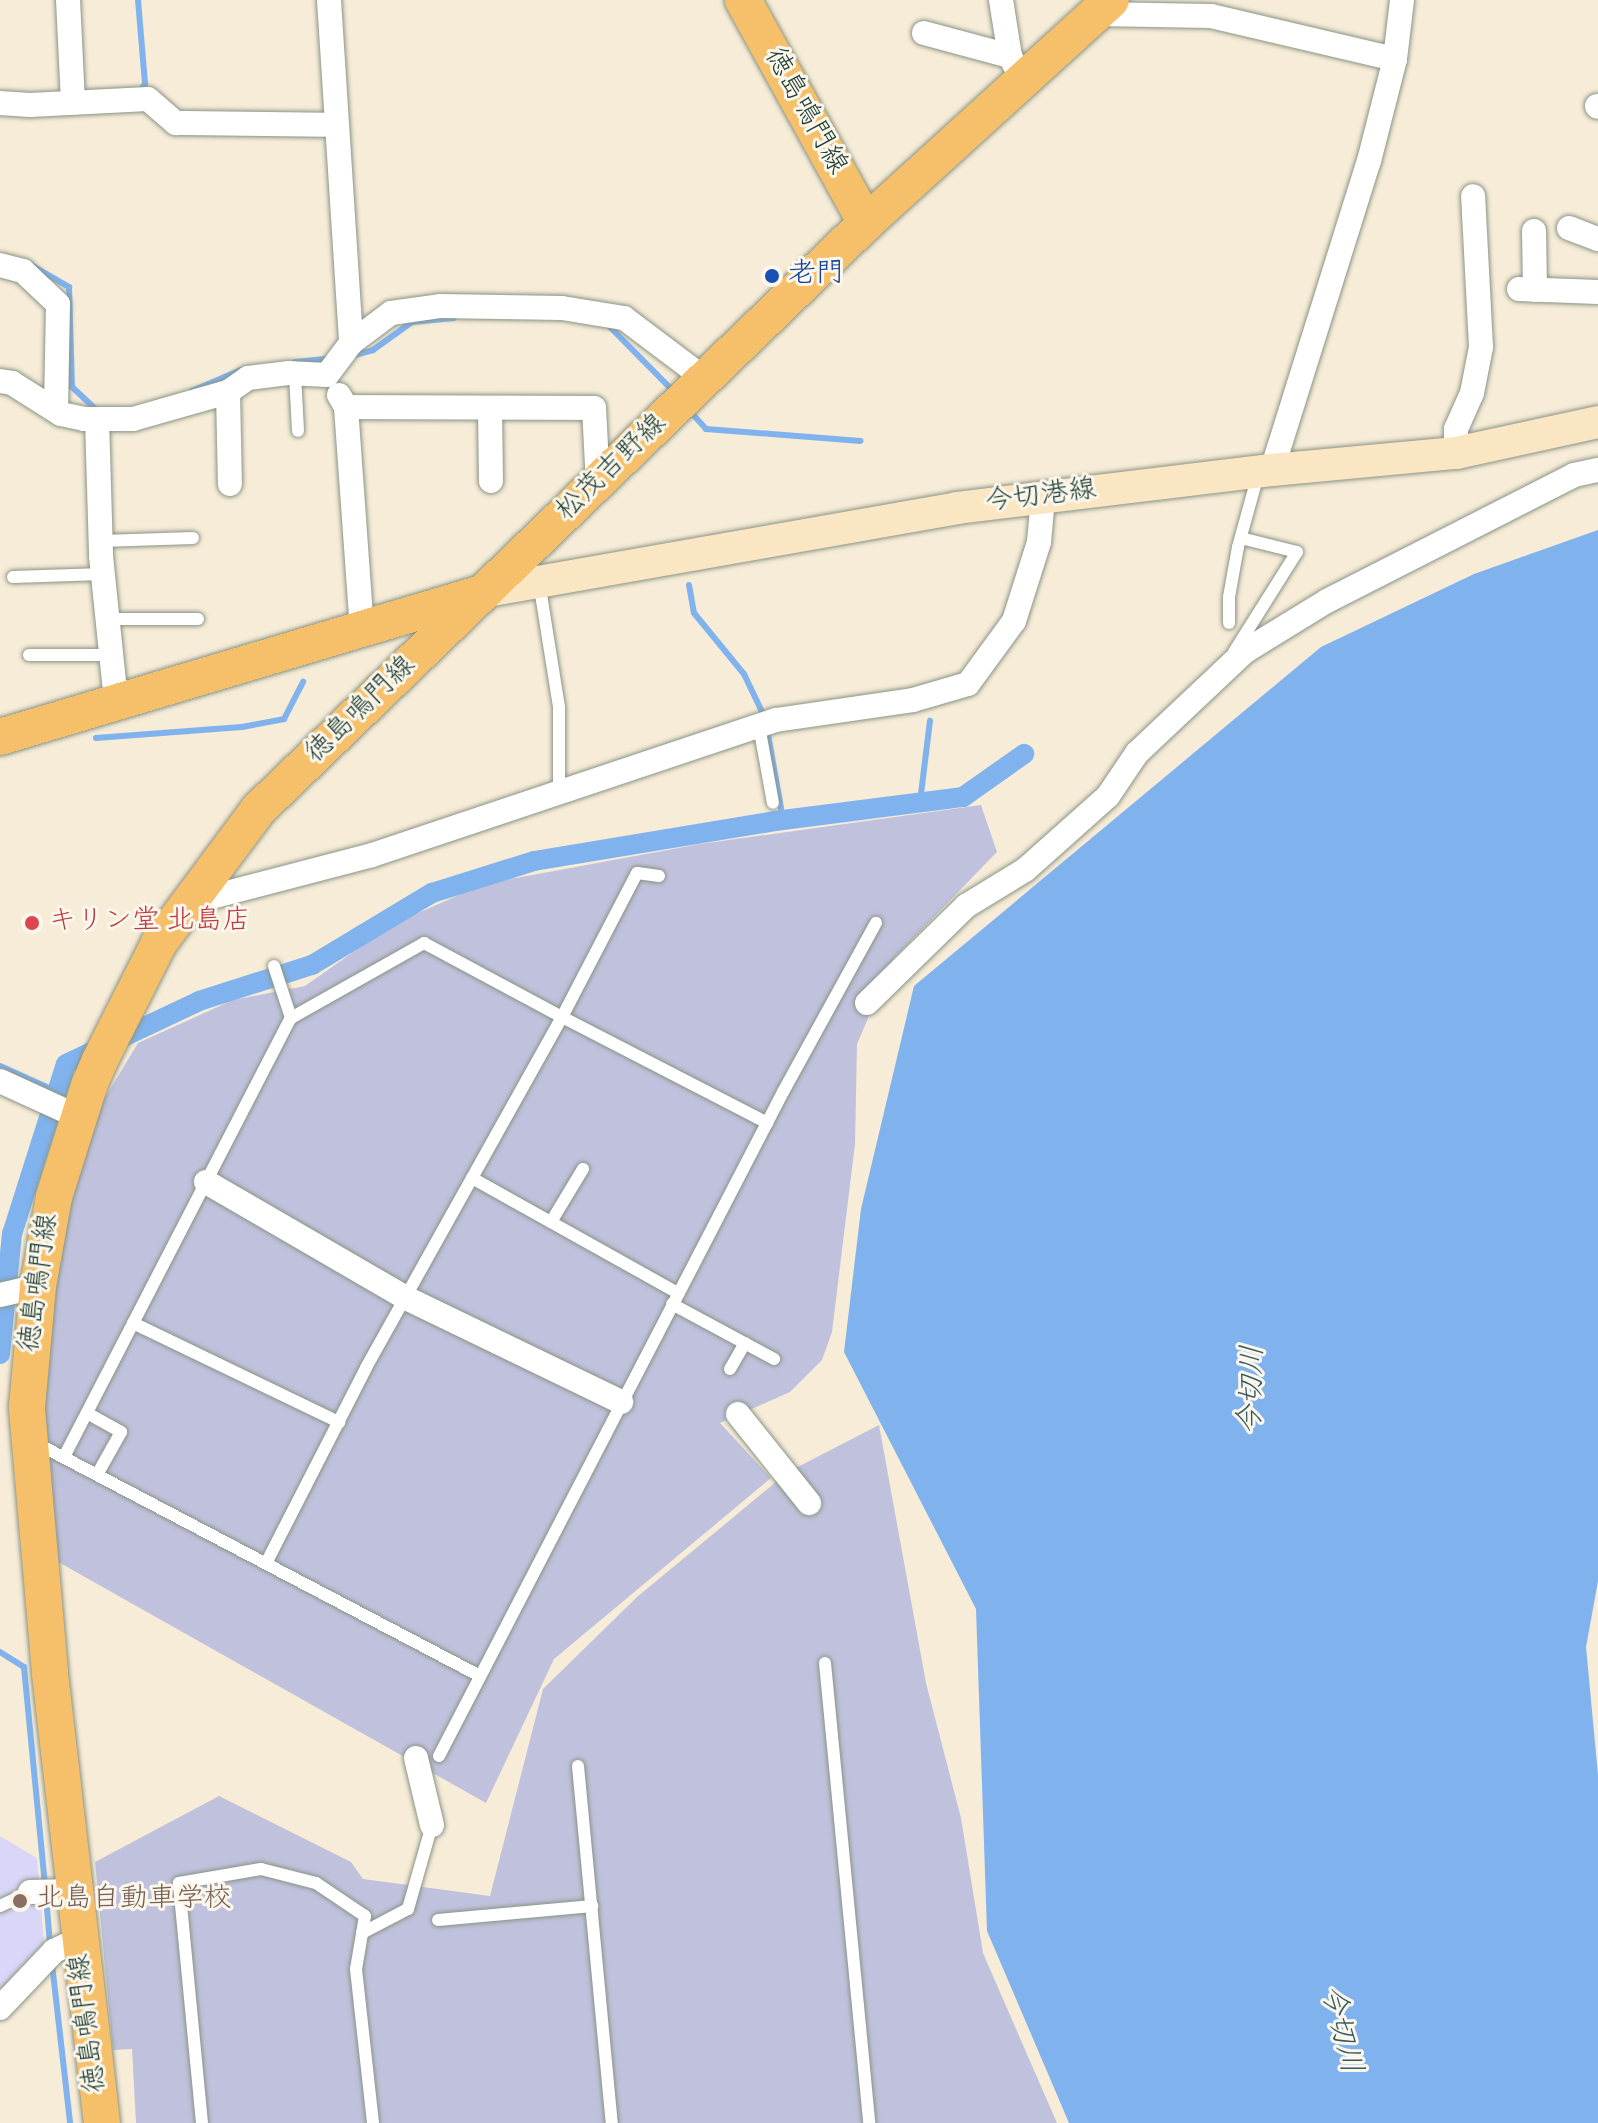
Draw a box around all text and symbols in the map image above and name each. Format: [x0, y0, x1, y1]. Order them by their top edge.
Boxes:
street label: 徳島鳴門線 [755, 43, 853, 181]
place label: 老門 [788, 259, 844, 293]
marker: 老門 [763, 267, 781, 285]
street label: 松茂吉野線 [551, 408, 675, 530]
street label: 今切港線 [983, 475, 1099, 521]
street label: 徳島鳴門線 [300, 650, 424, 772]
place label: キリン堂 北島店 [48, 906, 250, 940]
marker: キリン堂 北島店 [23, 914, 41, 932]
street label: 徳島鳴門線 [15, 1211, 67, 1355]
water label: 今切川 [1235, 1344, 1275, 1436]
place label: 北島自動車学校 [36, 1884, 232, 1918]
marker: 北島自動車学校 [11, 1892, 29, 1910]
street label: 徳島鳴門線 [65, 1951, 115, 2095]
water label: 今切川 [1310, 1982, 1366, 2078]

